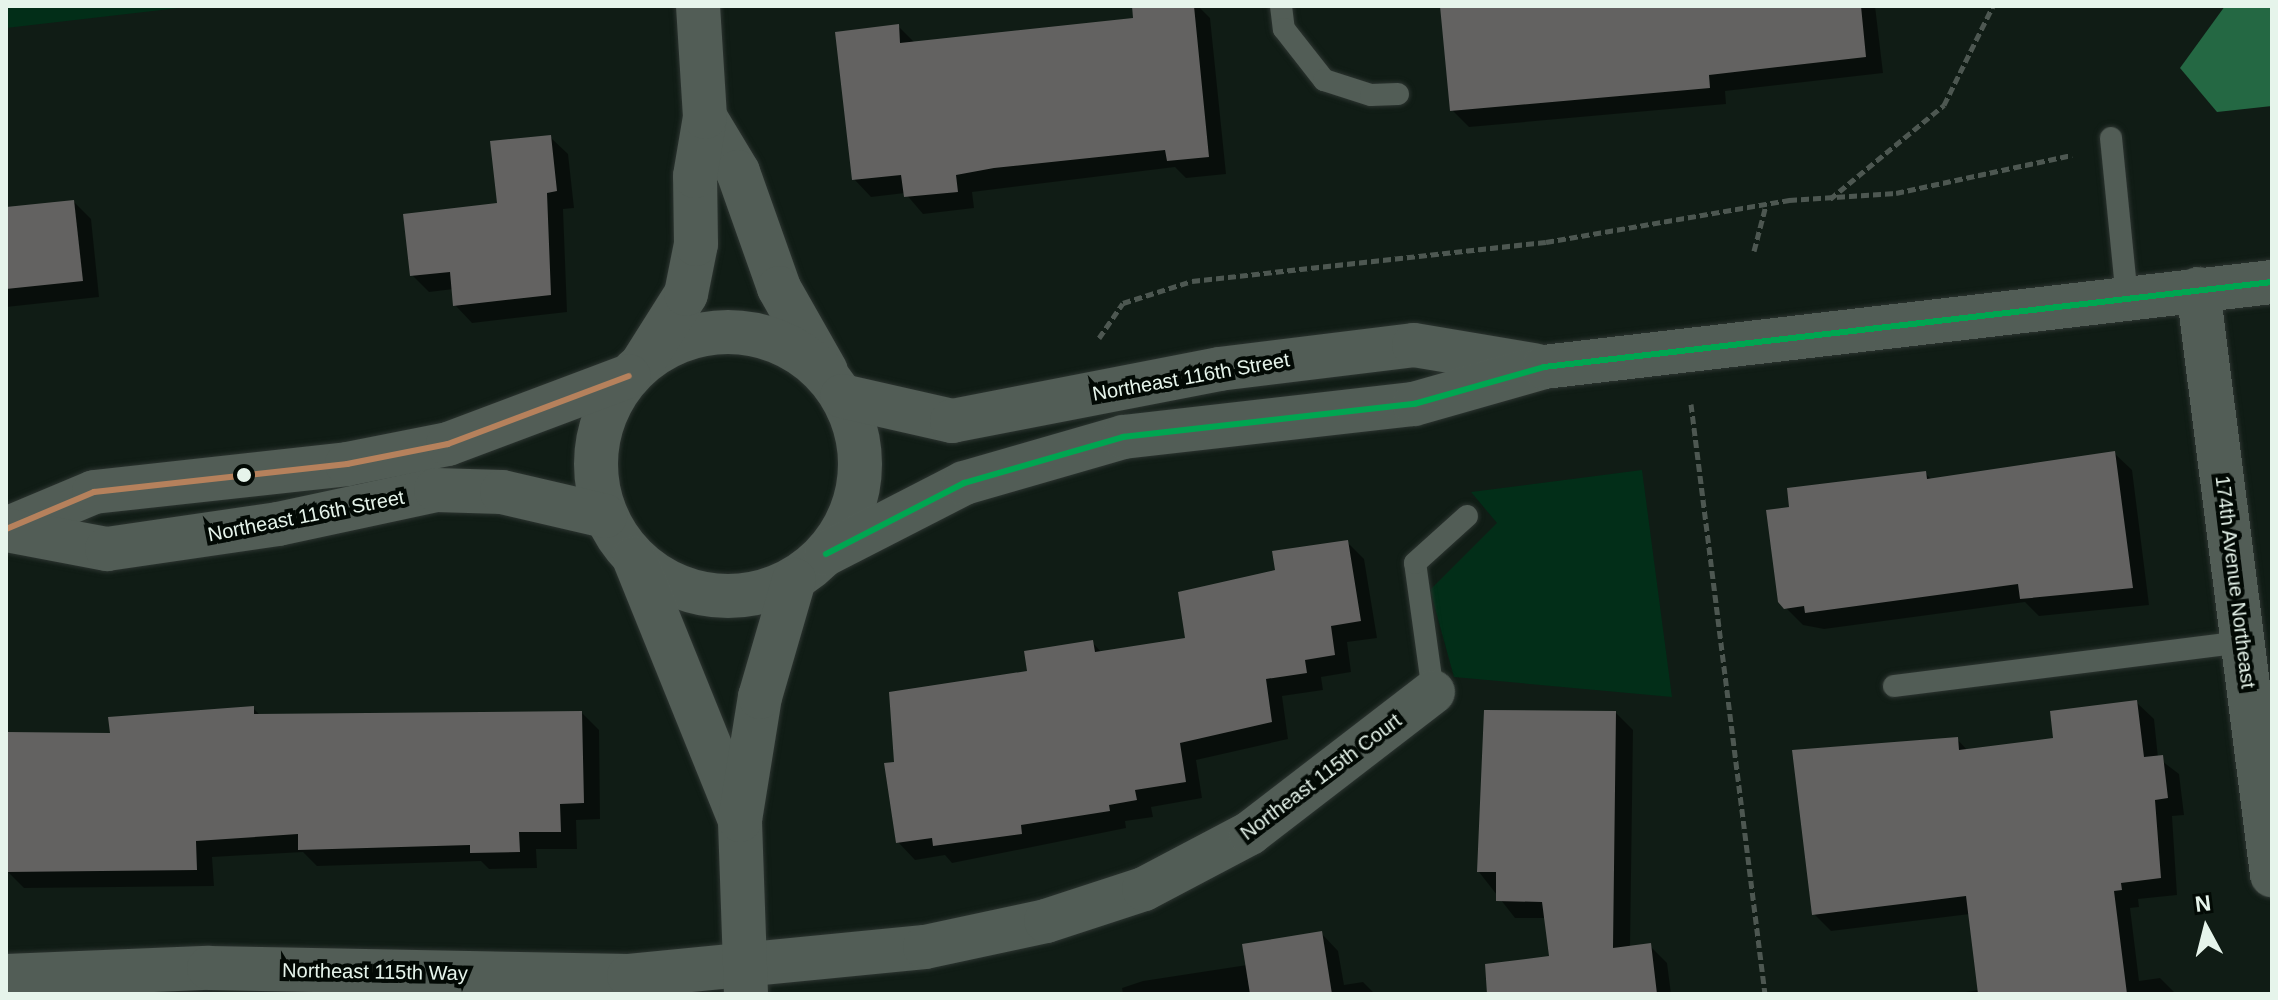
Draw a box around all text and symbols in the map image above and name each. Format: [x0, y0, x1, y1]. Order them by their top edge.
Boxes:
street label: Northeast 116th Street [1091, 348, 1291, 406]
unlabelled marker [236, 467, 252, 483]
street label: 174th Avenue Northeast [2210, 474, 2260, 690]
street label: Northeast 116th Street [206, 485, 406, 547]
street label: Northeast 115th Court [1236, 709, 1406, 845]
north arrow [2166, 888, 2246, 968]
text: N [2194, 890, 2212, 917]
street label: Northeast 115th Way [282, 958, 468, 986]

